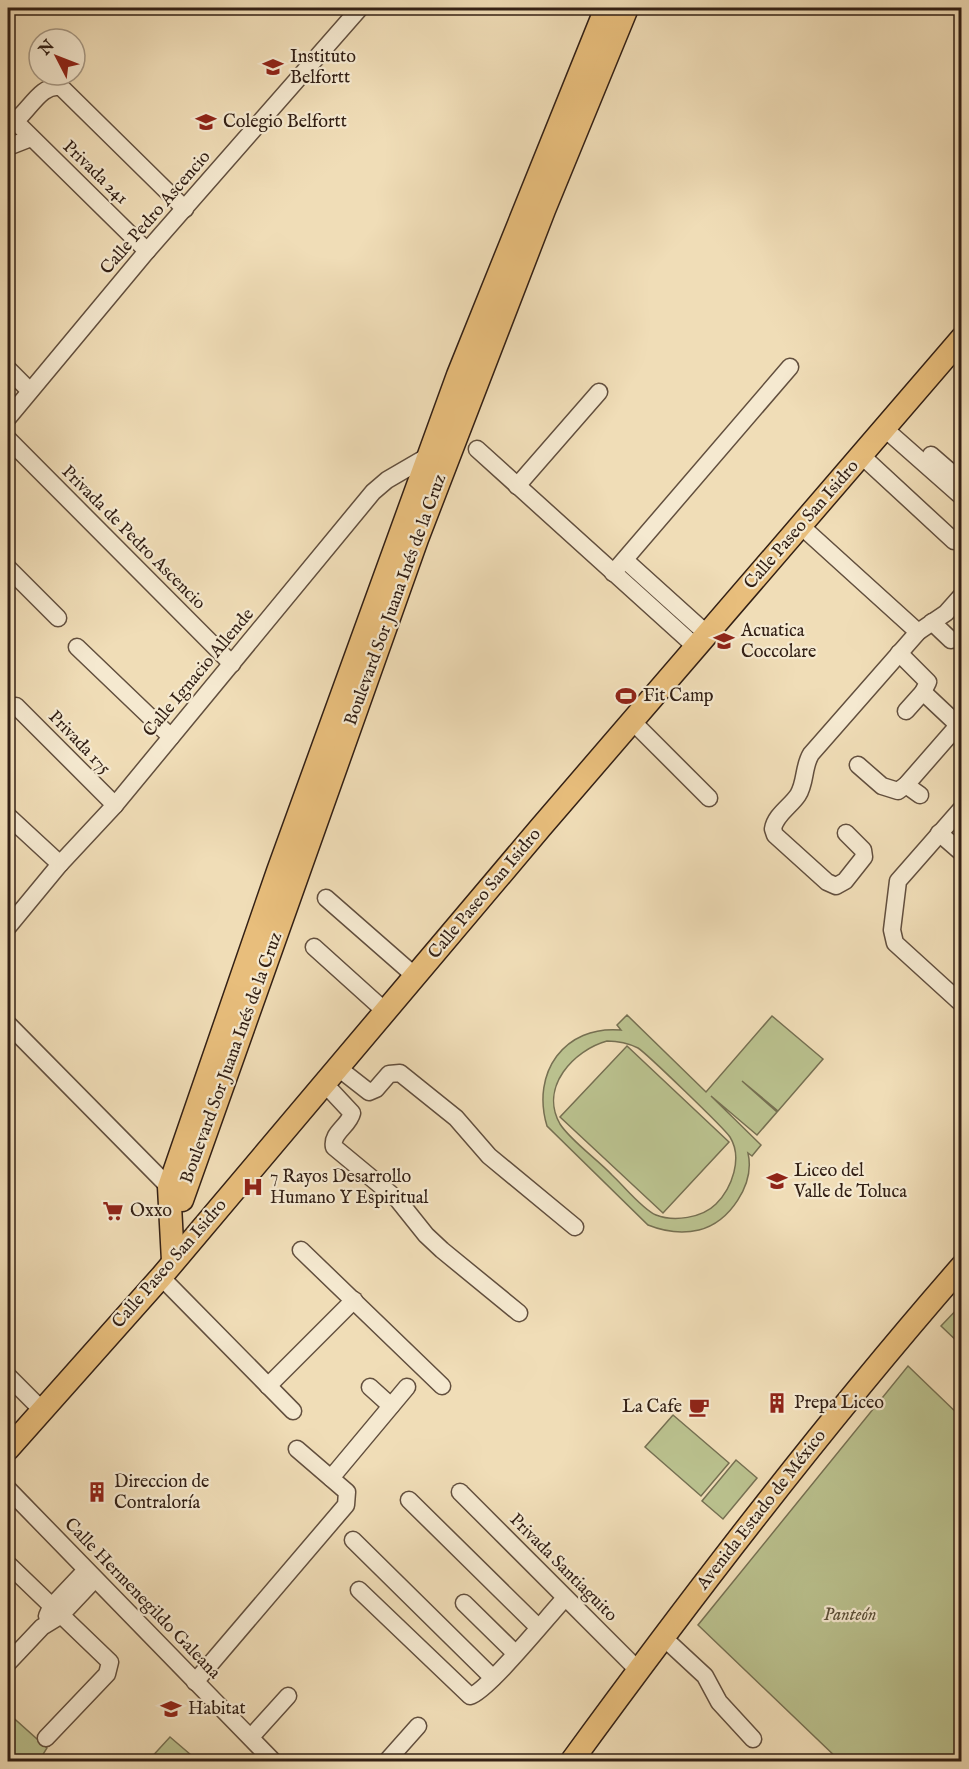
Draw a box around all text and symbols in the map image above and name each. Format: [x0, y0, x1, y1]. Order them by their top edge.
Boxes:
north arrow [27, 27, 87, 87]
text: N [35, 36, 60, 61]
place label: Instituto Belfortt [290, 46, 356, 90]
school or university icon: Instituto Belfortt [261, 55, 285, 79]
school or university icon: Colegio Belfortt [194, 110, 218, 134]
place label: Colegio Belfortt [223, 111, 347, 134]
street label: Privada 241 [57, 136, 133, 210]
street label: Calle Pedro Ascencio [96, 146, 216, 280]
street label: Calle Paseo San Isidro [739, 455, 865, 594]
street label: Privada de Pedro Ascencio [56, 461, 210, 615]
street label: Boulevard Sor Juana Inés de la Cruz [340, 471, 452, 729]
street label: Calle Ignacio Allende [138, 604, 260, 742]
place label: Acuatica Coccolare [740, 620, 816, 664]
school or university icon: Acuatica Coccolare [712, 629, 736, 653]
sports icon: Fit Camp [614, 684, 638, 708]
place label: Fit Camp [643, 685, 714, 708]
street label: Privada 175 [43, 706, 116, 780]
street label: Calle Paseo San Isidro [423, 824, 547, 964]
street label: Boulevard Sor Juana Inés de la Cruz [176, 929, 288, 1187]
place label: Liceo del Valle de Toluca [793, 1160, 907, 1204]
place label: 7 Rayos Desarrollo Humano Y Espiritual [270, 1166, 429, 1210]
school or university icon: Liceo del Valle de Toluca [765, 1169, 789, 1193]
hospital icon: 7 Rayos Desarrollo Humano Y Espiritual [241, 1175, 265, 1199]
street label: Calle Paseo San Isidro [107, 1194, 233, 1333]
supermarket icon: Oxxo [101, 1199, 125, 1223]
place label: Oxxo [130, 1200, 172, 1223]
building icon: Prepa Liceo [765, 1391, 789, 1415]
place label: Prepa Liceo [794, 1392, 884, 1415]
cafe icon: La Cafe [687, 1395, 711, 1419]
place label: La Cafe [622, 1396, 682, 1419]
street label: Avenida Estado de México [692, 1425, 832, 1596]
place label: Direccion de Contraloría [114, 1471, 209, 1515]
building icon: Direccion de Contraloría [85, 1480, 109, 1504]
street label: Privada Santiaguito [504, 1509, 622, 1627]
street label: Calle Hermenegildo Galeana [59, 1513, 225, 1685]
park label: Panteón [823, 1604, 877, 1627]
school or university icon: Habitat [159, 1697, 183, 1721]
place label: Habitat [188, 1698, 246, 1721]

